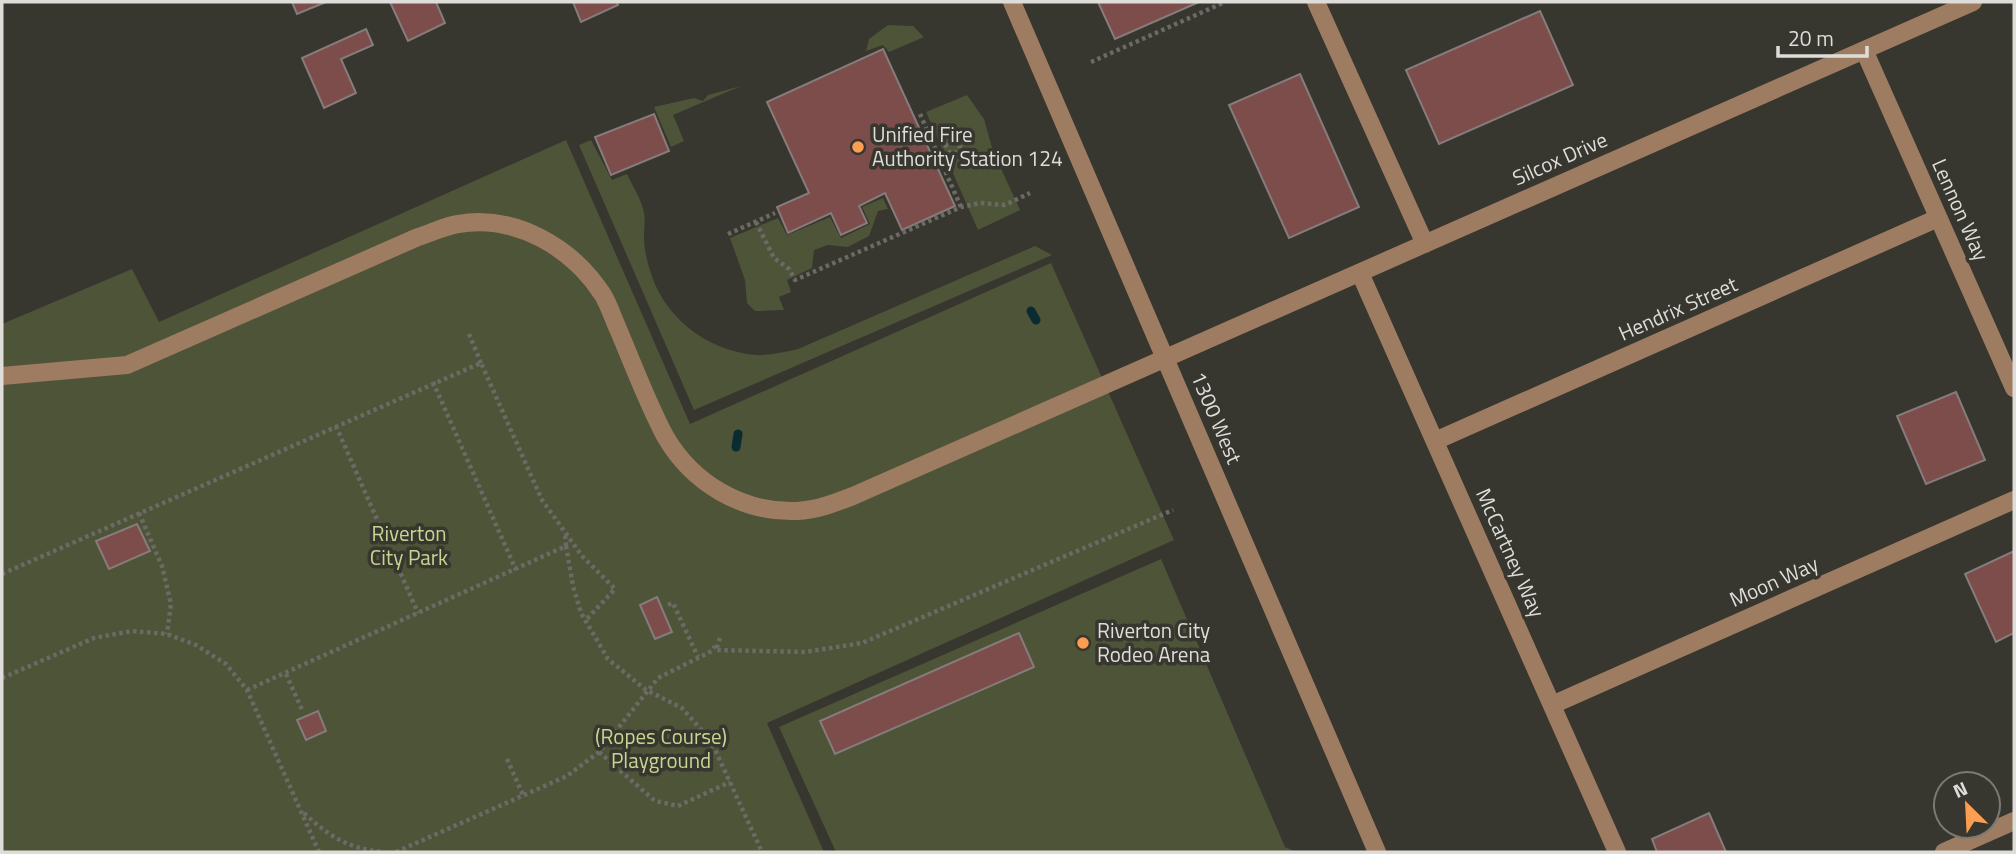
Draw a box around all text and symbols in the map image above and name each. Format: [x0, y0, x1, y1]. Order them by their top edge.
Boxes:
scale bar [1778, 14, 1867, 58]
text: 20 m [1788, 22, 1834, 54]
place label: Unified Fire Authority Station 124 [872, 118, 1063, 174]
street label: Silcox Drive [1507, 123, 1612, 193]
marker: Unified Fire Authority Station 124 [850, 139, 866, 155]
street label: Lennon Way [1924, 153, 1998, 266]
street label: Hendrix Street [1613, 267, 1743, 349]
street label: 1300 West [1183, 366, 1251, 469]
street label: McCartney Way [1468, 483, 1554, 622]
park label: Riverton City Park [370, 517, 448, 573]
street label: Moon Way [1724, 547, 1823, 615]
place label: Riverton City Rodeo Arena [1097, 614, 1211, 670]
marker: Riverton City Rodeo Arena [1075, 635, 1091, 651]
park label: (Ropes Course) Playground [595, 720, 727, 776]
north arrow [1932, 770, 2002, 840]
text: N [1948, 773, 1972, 805]

